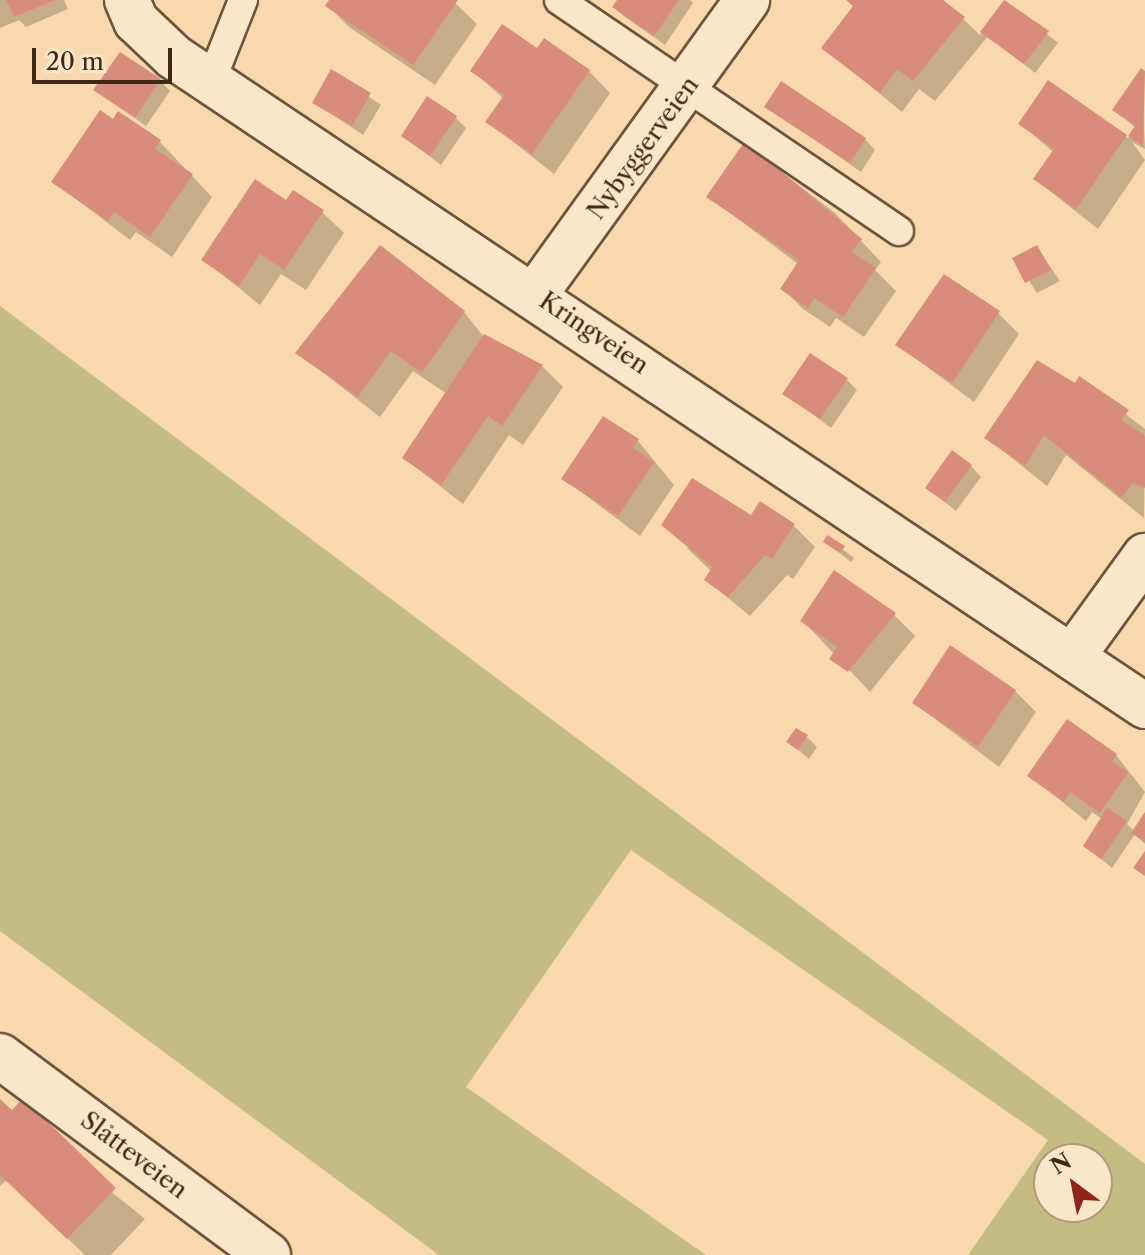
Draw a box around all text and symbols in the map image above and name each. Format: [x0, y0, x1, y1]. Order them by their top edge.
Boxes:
scale bar [36, 32, 176, 82]
text: 20 m [46, 47, 104, 76]
street label: Nybyggerveien [582, 71, 704, 225]
street label: Kringveien [534, 286, 654, 380]
street label: Slåtteveien [75, 1106, 193, 1204]
north arrow [1033, 1143, 1113, 1223]
text: N [1046, 1147, 1076, 1180]

